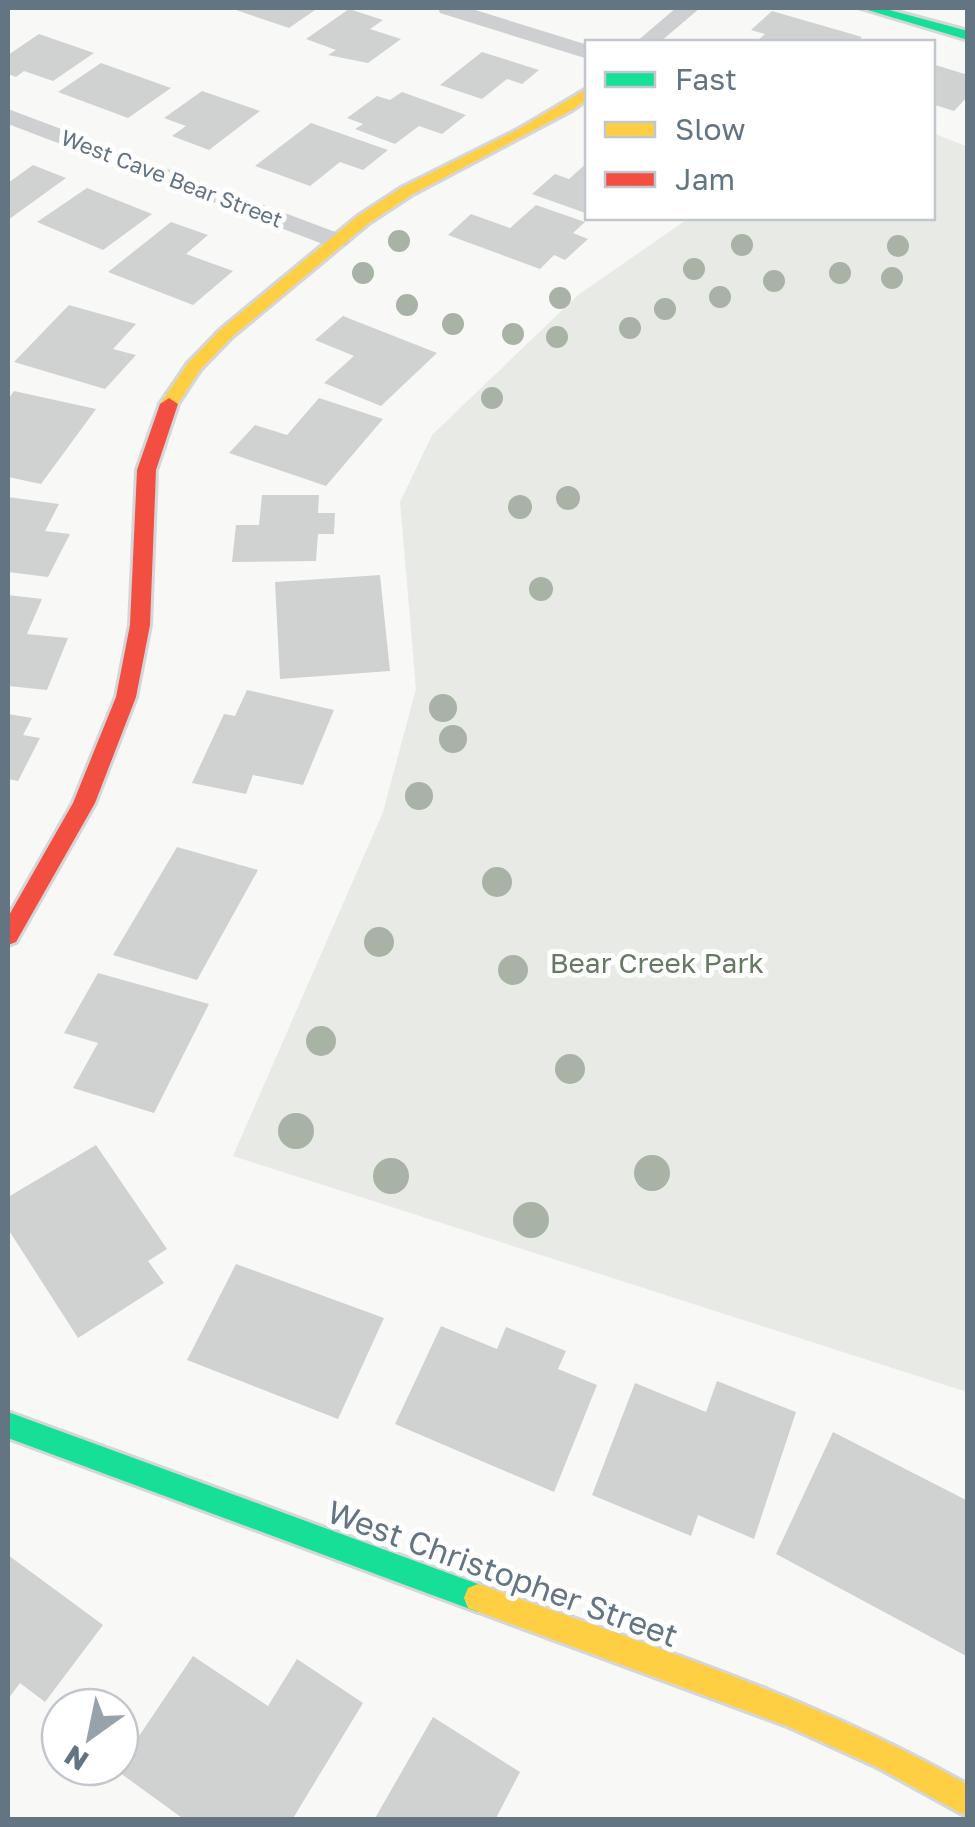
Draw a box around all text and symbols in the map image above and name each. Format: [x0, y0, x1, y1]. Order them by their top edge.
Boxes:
legend [585, 40, 935, 220]
text: Fast [675, 61, 737, 97]
text: Slow [675, 111, 746, 147]
street label: West Cave Bear Street [57, 123, 287, 233]
text: Jam [675, 161, 735, 197]
park label: Bear Creek Park [550, 946, 764, 979]
street label: West Christopher Street [322, 1492, 684, 1654]
north arrow [40, 1687, 140, 1787]
text: N [58, 1739, 94, 1778]

